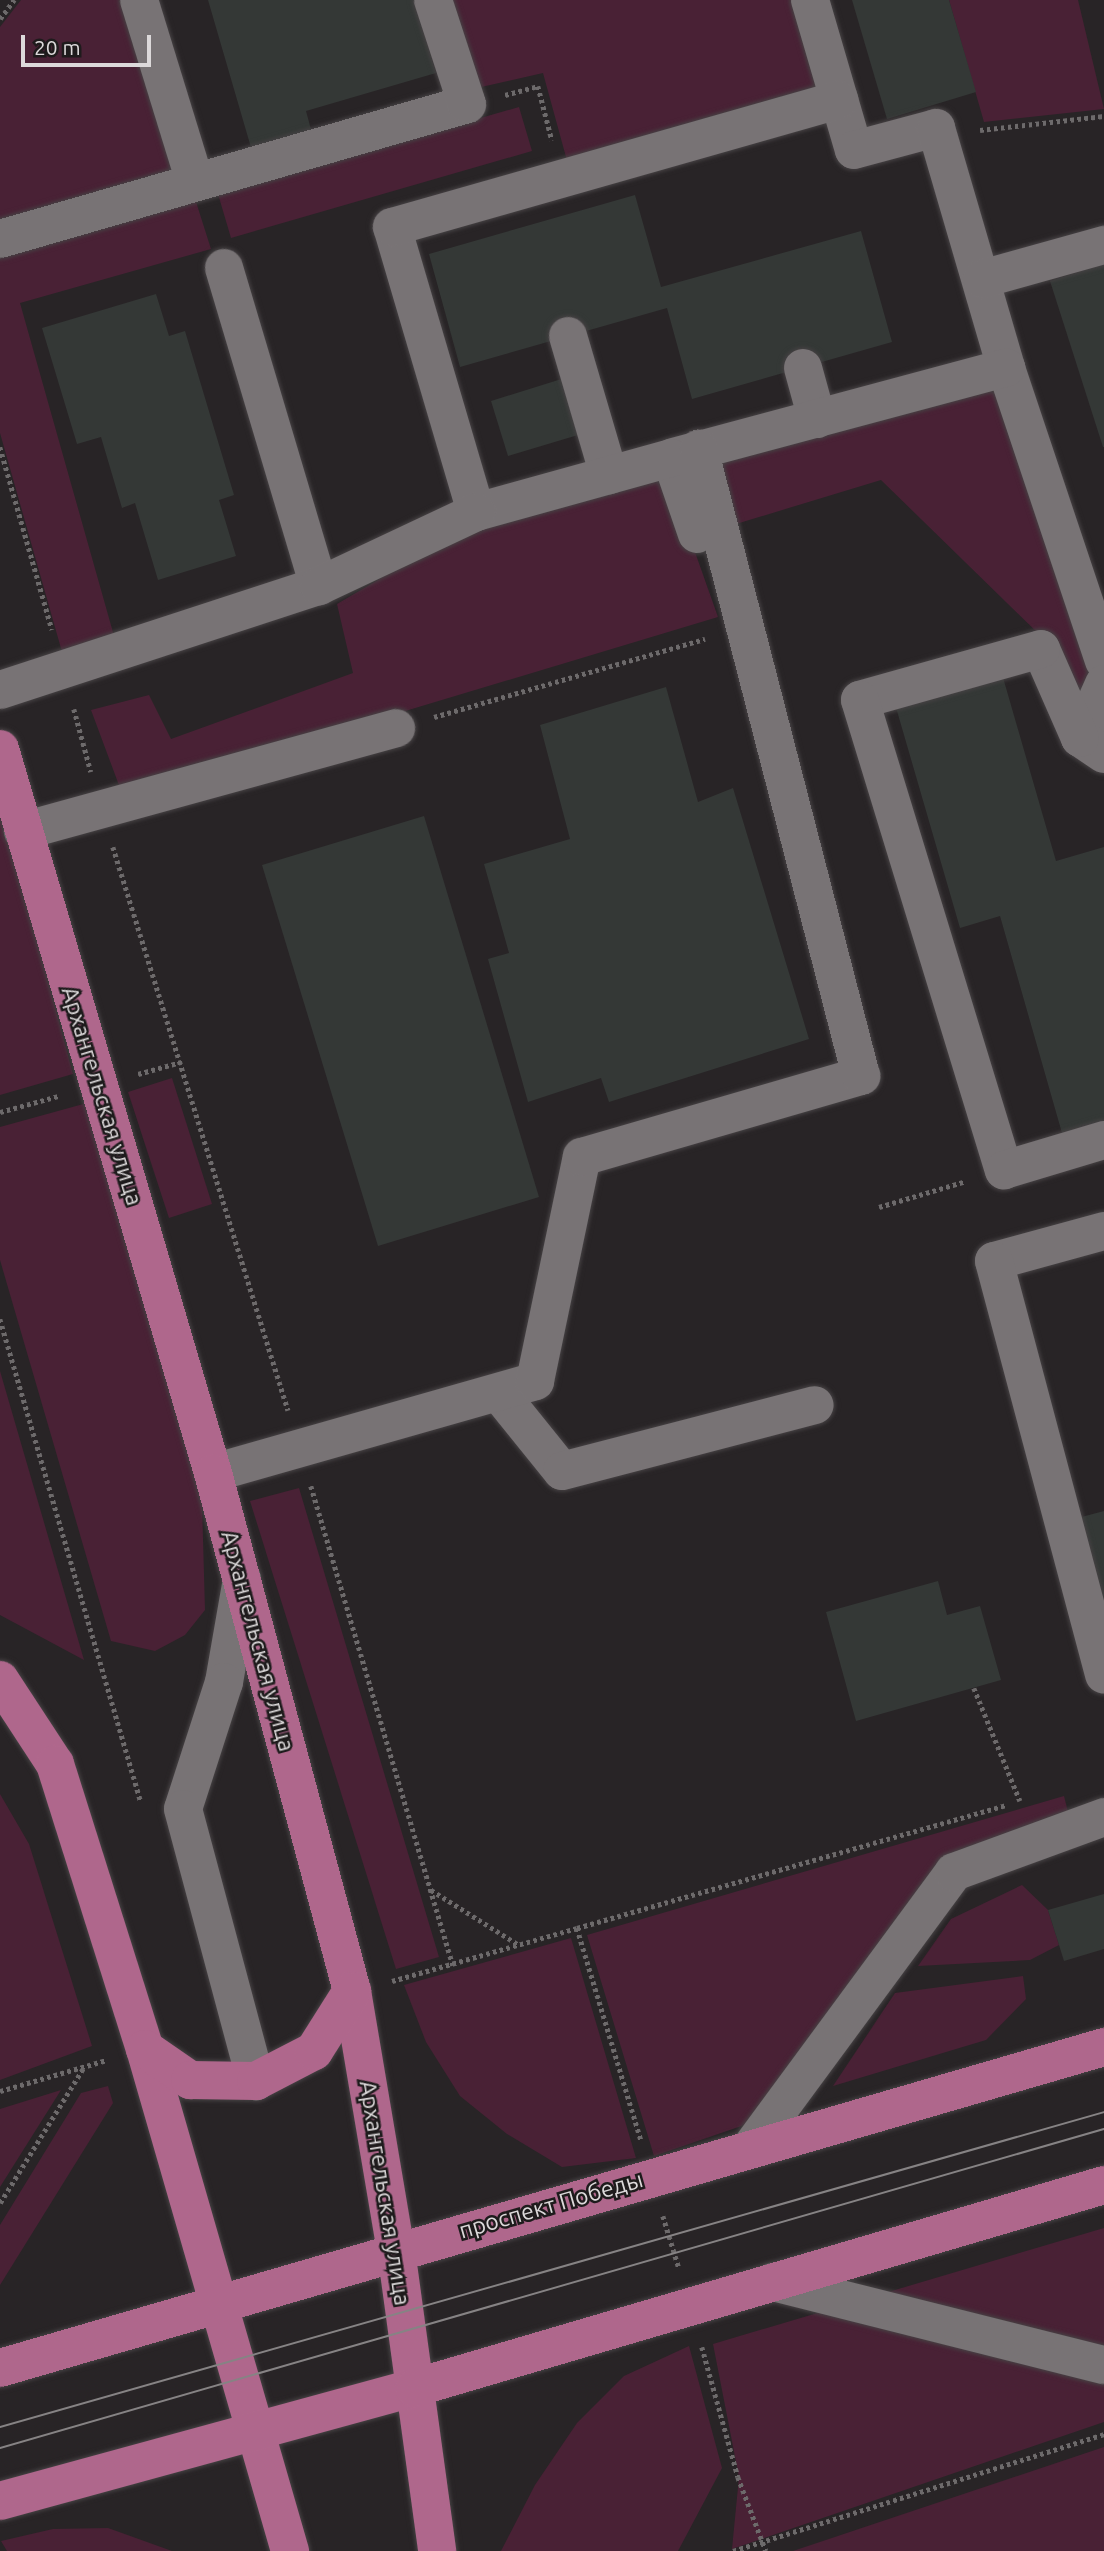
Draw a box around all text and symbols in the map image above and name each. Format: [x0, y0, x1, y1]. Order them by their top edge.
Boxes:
scale bar [24, 21, 154, 65]
text: 20 m [34, 35, 81, 59]
street label: Архангельская улица [56, 983, 148, 1209]
street label: Архангельская улица [215, 1528, 301, 1754]
street label: Архангельская улица [354, 2079, 416, 2307]
street label: проспект Победы [456, 2166, 646, 2244]

